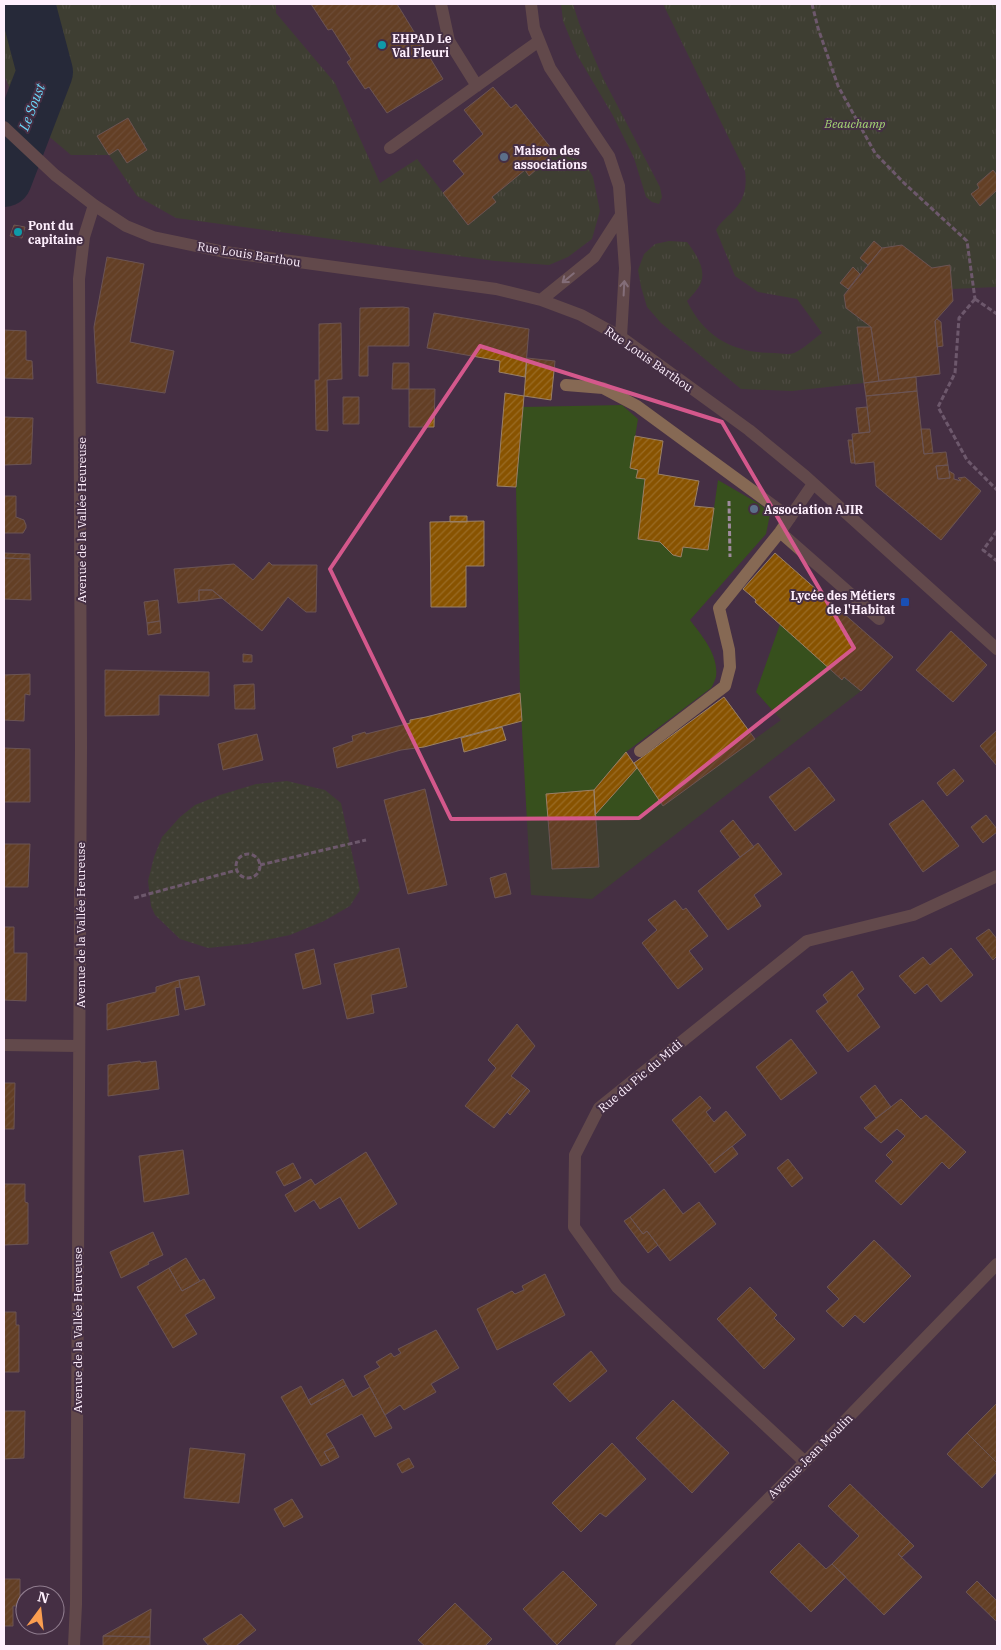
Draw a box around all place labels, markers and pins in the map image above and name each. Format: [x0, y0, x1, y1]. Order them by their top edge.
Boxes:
place label: EHPAD Le Val Fleuri [392, 31, 452, 60]
marker: EHPAD Le Val Fleuri [376, 39, 388, 51]
place label: Maison des associations [514, 143, 587, 172]
marker: Maison des associations [498, 151, 510, 163]
place label: Pont du capitaine [28, 218, 83, 247]
marker: Pont du capitaine [12, 226, 24, 238]
place label: Association AJIR [764, 502, 864, 517]
marker: Association AJIR [748, 503, 760, 515]
place label: Lycée des Métiers de l'Habitat [790, 588, 896, 617]
marker: Lycée des Métiers de l'Habitat [899, 596, 911, 608]

